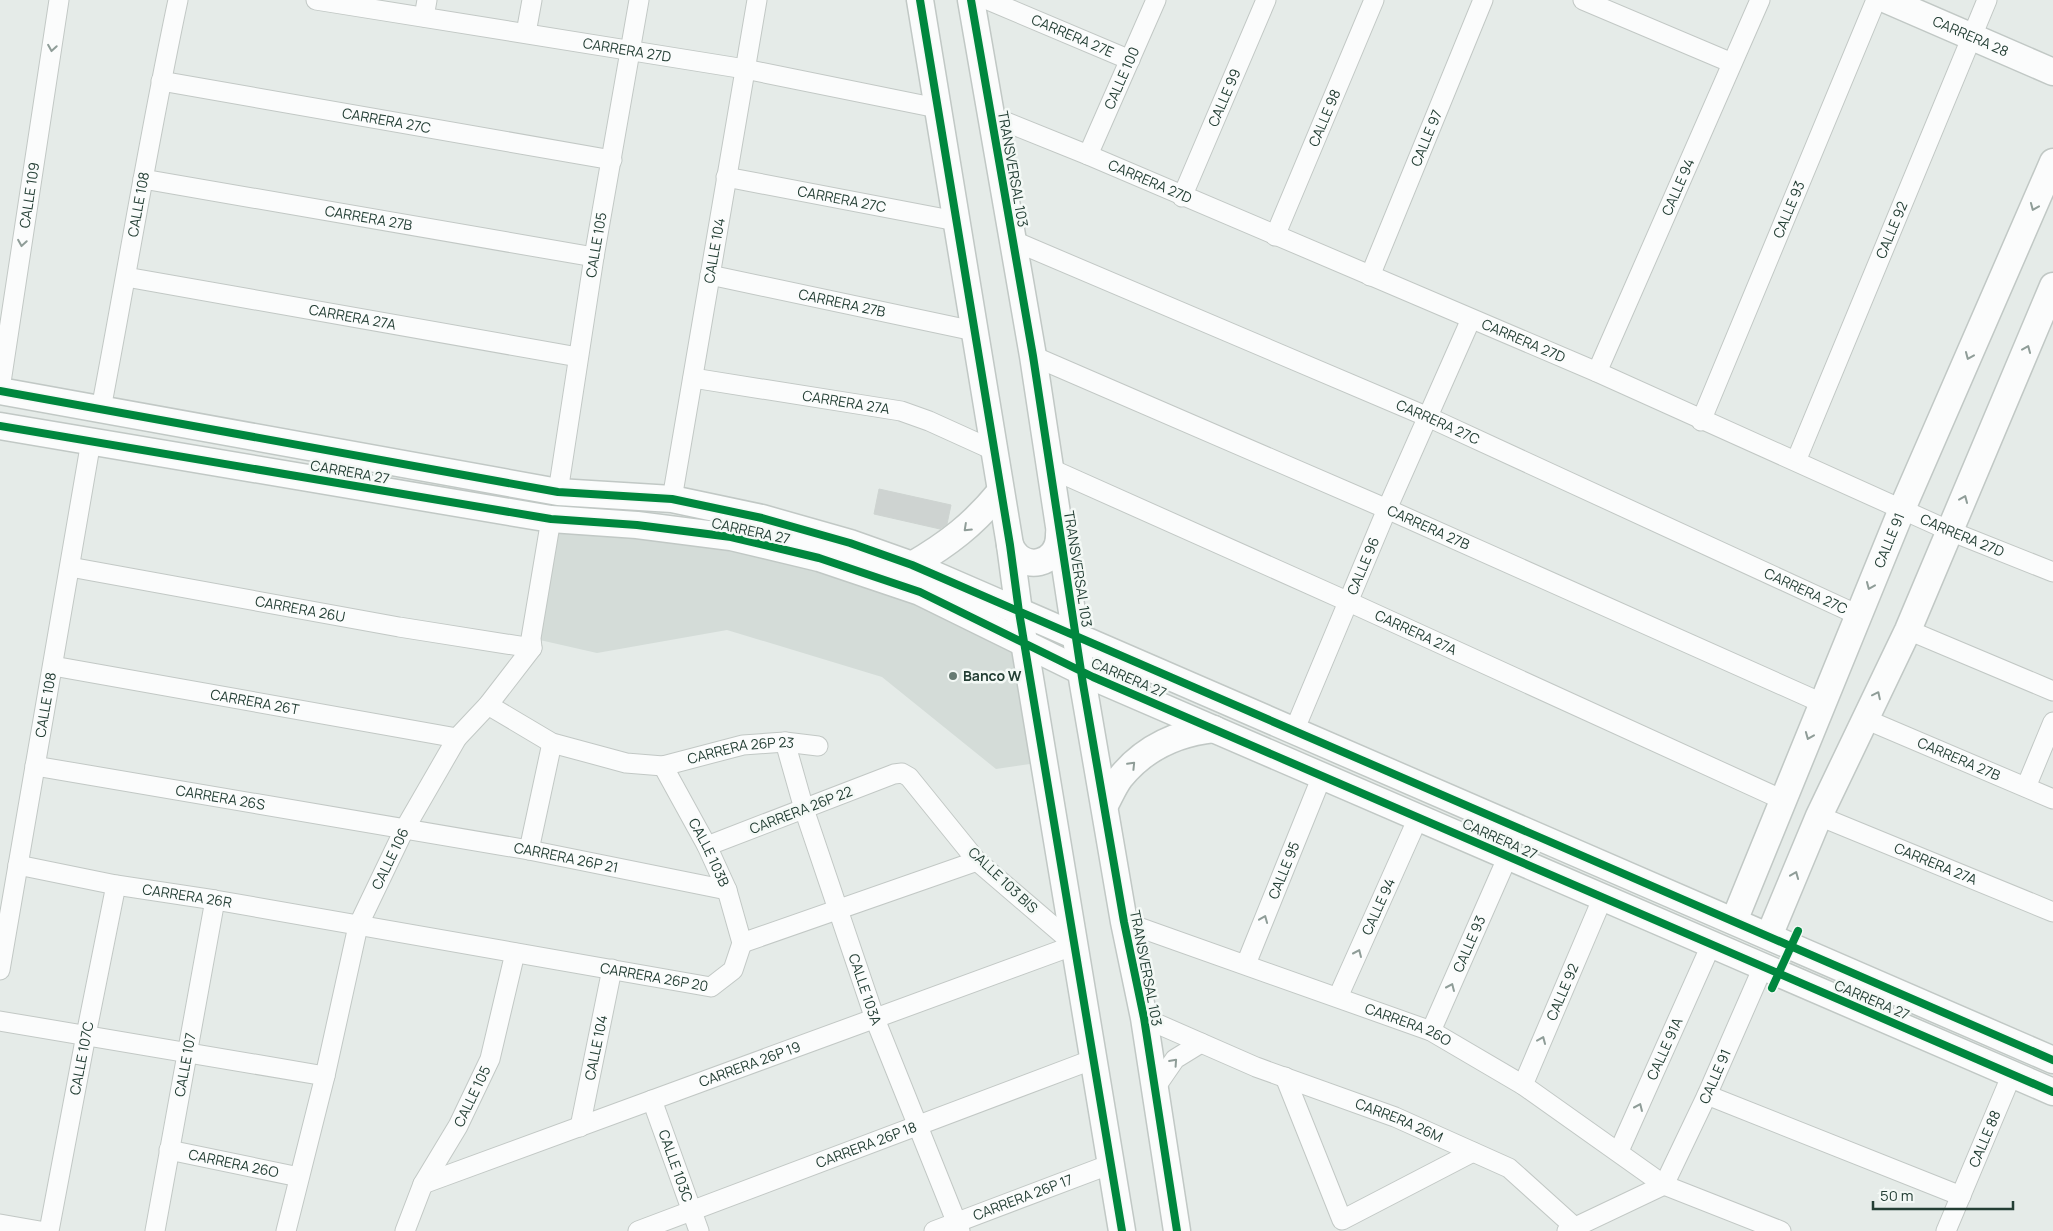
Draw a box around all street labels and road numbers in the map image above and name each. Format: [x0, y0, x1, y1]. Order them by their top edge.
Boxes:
street label: CARRERA 27E [1029, 10, 1117, 61]
street label: CARRERA 28 [1930, 11, 2012, 61]
street label: CARRERA 27D [582, 33, 673, 66]
street label: CALLE 100 [1099, 44, 1143, 112]
street label: CALLE 99 [1203, 66, 1245, 129]
street label: CALLE 98 [1304, 86, 1345, 149]
street label: CARRERA 27C [341, 103, 433, 137]
street label: CALLE 97 [1406, 107, 1446, 169]
street label: TRANSVERSAL 103 [994, 109, 1033, 229]
street label: CARRERA 27D [1105, 155, 1195, 207]
street label: CALLE 94 [1657, 155, 1698, 218]
street label: CALLE 109 [15, 161, 43, 229]
street label: CALLE 108 [123, 170, 153, 238]
street label: CALLE 93 [1768, 178, 1809, 241]
street label: CARRERA 27C [796, 181, 888, 216]
street label: CALLE 92 [1871, 198, 1912, 261]
street label: CARRERA 27B [324, 201, 414, 234]
street label: CALLE 105 [581, 211, 611, 279]
street label: CALLE 104 [699, 216, 729, 285]
street label: CARRERA 27B [797, 284, 888, 321]
street label: CARRERA 27A [308, 300, 398, 334]
street label: CARRERA 27D [1479, 314, 1568, 366]
street label: CARRERA 27A [801, 386, 891, 418]
street label: CARRERA 27C [1393, 395, 1483, 449]
street label: CARRERA 27 [309, 455, 391, 488]
street label: CARRERA 27B [1384, 500, 1473, 554]
street label: TRANSVERSAL 103 [1060, 509, 1097, 629]
street label: CARRERA 27D [1917, 509, 2007, 561]
street label: CALLE 91 [1869, 510, 1908, 571]
street label: CARRERA 27 [710, 513, 792, 548]
street label: CALLE 96 [1342, 534, 1383, 598]
street label: CARRERA 27C [1761, 563, 1851, 618]
street label: CARRERA 26U [254, 591, 347, 626]
street label: CARRERA 27A [1372, 605, 1460, 659]
street label: CARRERA 27 [1089, 653, 1170, 702]
street label: CALLE 108 [30, 671, 60, 739]
street label: CARRERA 26T [209, 684, 301, 719]
street label: CARRERA 26P 23 [685, 732, 795, 768]
street label: CARRERA 27B [1915, 732, 2004, 785]
street label: CARRERA 26S [174, 780, 267, 814]
street label: CARRERA 26P 22 [747, 781, 855, 838]
street label: CARRERA 27 [1460, 814, 1540, 863]
street label: CALLE 103B [684, 815, 734, 890]
street label: CALLE 106 [367, 824, 413, 893]
street label: CARRERA 26P 21 [513, 838, 620, 877]
street label: CARRERA 27A [1891, 838, 1980, 889]
street label: CALLE 95 [1263, 839, 1304, 902]
street label: CALLE 103 BIS [964, 842, 1043, 917]
street label: CALLE 94 [1357, 875, 1399, 938]
street label: CARRERA 26R [141, 879, 234, 912]
street label: TRANSVERSAL 103 [1126, 908, 1167, 1028]
street label: CALLE 93 [1448, 912, 1490, 975]
street label: CALLE 103A [845, 951, 887, 1028]
street label: CARRERA 26P 20 [599, 958, 710, 995]
street label: CALLE 92 [1542, 960, 1583, 1023]
street label: CARRERA 27 [1832, 975, 1913, 1024]
street label: CARRERA 26O [1362, 998, 1455, 1050]
street label: CALLE 104 [580, 1013, 611, 1082]
street label: CALLE 91A [1642, 1014, 1687, 1083]
street label: CALLE 107C [65, 1019, 98, 1096]
street label: CALLE 107 [170, 1031, 200, 1098]
street label: CARRERA 26P 19 [696, 1036, 803, 1091]
street label: CALLE 91 [1694, 1046, 1735, 1107]
street label: CALLE 105 [449, 1062, 495, 1130]
street label: CARRERA 26M [1353, 1094, 1446, 1146]
street label: CALLE 88 [1964, 1107, 2005, 1170]
street label: CARRERA 26P 18 [813, 1117, 919, 1172]
street label: CALLE 103C [654, 1127, 698, 1204]
street label: CARRERA 26O [187, 1144, 280, 1182]
street label: CARRERA 26P 17 [970, 1169, 1075, 1224]

